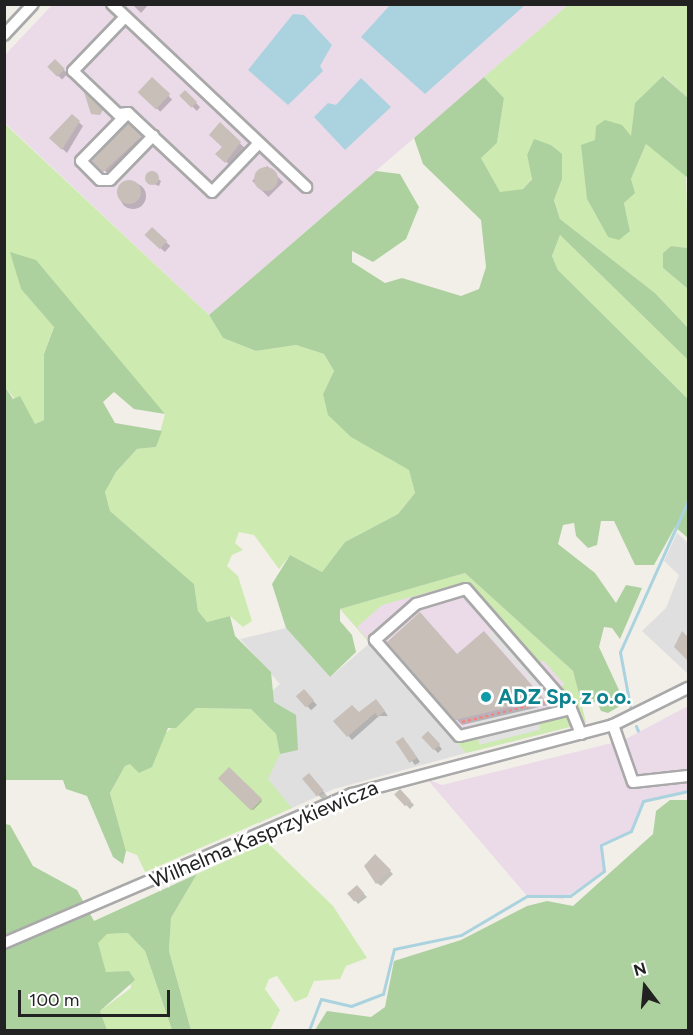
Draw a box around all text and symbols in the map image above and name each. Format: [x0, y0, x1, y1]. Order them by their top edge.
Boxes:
place label: ADZ Sp. z o.o. [498, 684, 631, 710]
marker: ADZ Sp. z o.o. [479, 690, 493, 704]
street label: Wilhelma Kasprzykiewicza [146, 775, 382, 893]
north arrow [615, 957, 675, 1017]
text: N [631, 958, 648, 980]
scale bar [21, 978, 172, 1016]
text: 100 m [29, 989, 79, 1011]

